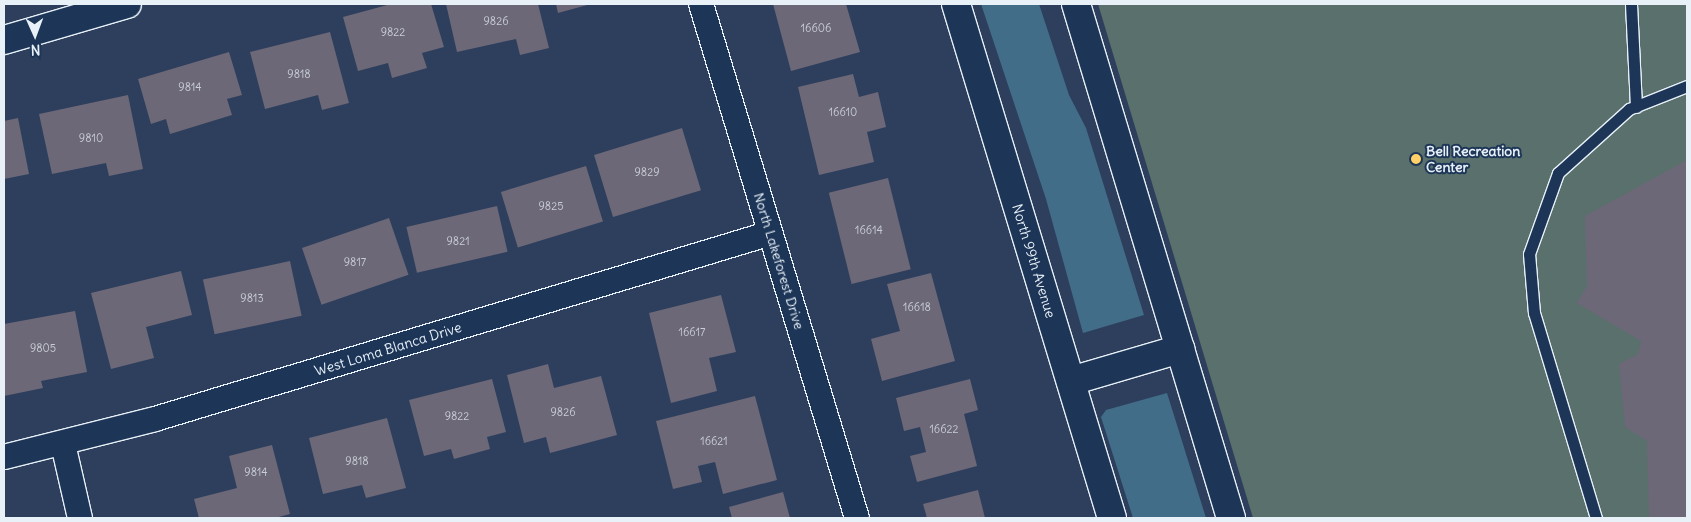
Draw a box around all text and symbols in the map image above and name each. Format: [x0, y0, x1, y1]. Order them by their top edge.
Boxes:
north arrow [10, 10, 60, 60]
house number: 9826 [483, 14, 509, 28]
house number: 16606 [801, 21, 831, 35]
house number: 9822 [381, 25, 405, 39]
text: N [30, 41, 41, 59]
house number: 9818 [287, 67, 311, 81]
house number: 9814 [178, 80, 202, 94]
house number: 16610 [829, 105, 857, 119]
house number: 9810 [79, 131, 103, 145]
place label: Bell Recreation Center [1426, 143, 1520, 176]
marker: Bell Recreation Center [1410, 153, 1422, 165]
house number: 9829 [634, 165, 660, 179]
street label: North Lakeforest Drive [750, 191, 808, 331]
house number: 9825 [538, 199, 564, 213]
street label: North 99th Avenue [1009, 202, 1059, 320]
house number: 16614 [855, 223, 883, 237]
house number: 9821 [446, 234, 470, 248]
house number: 9817 [344, 255, 366, 269]
house number: 9813 [240, 291, 264, 305]
house number: 16618 [903, 300, 931, 314]
street label: West Loma Blanca Drive [312, 319, 464, 379]
house number: 16617 [679, 325, 705, 339]
house number: 9805 [30, 341, 56, 355]
house number: 9826 [550, 405, 576, 419]
house number: 9822 [445, 409, 469, 423]
house number: 16622 [929, 422, 959, 436]
house number: 16621 [700, 434, 728, 448]
house number: 9818 [345, 454, 369, 468]
house number: 9814 [244, 465, 268, 479]

